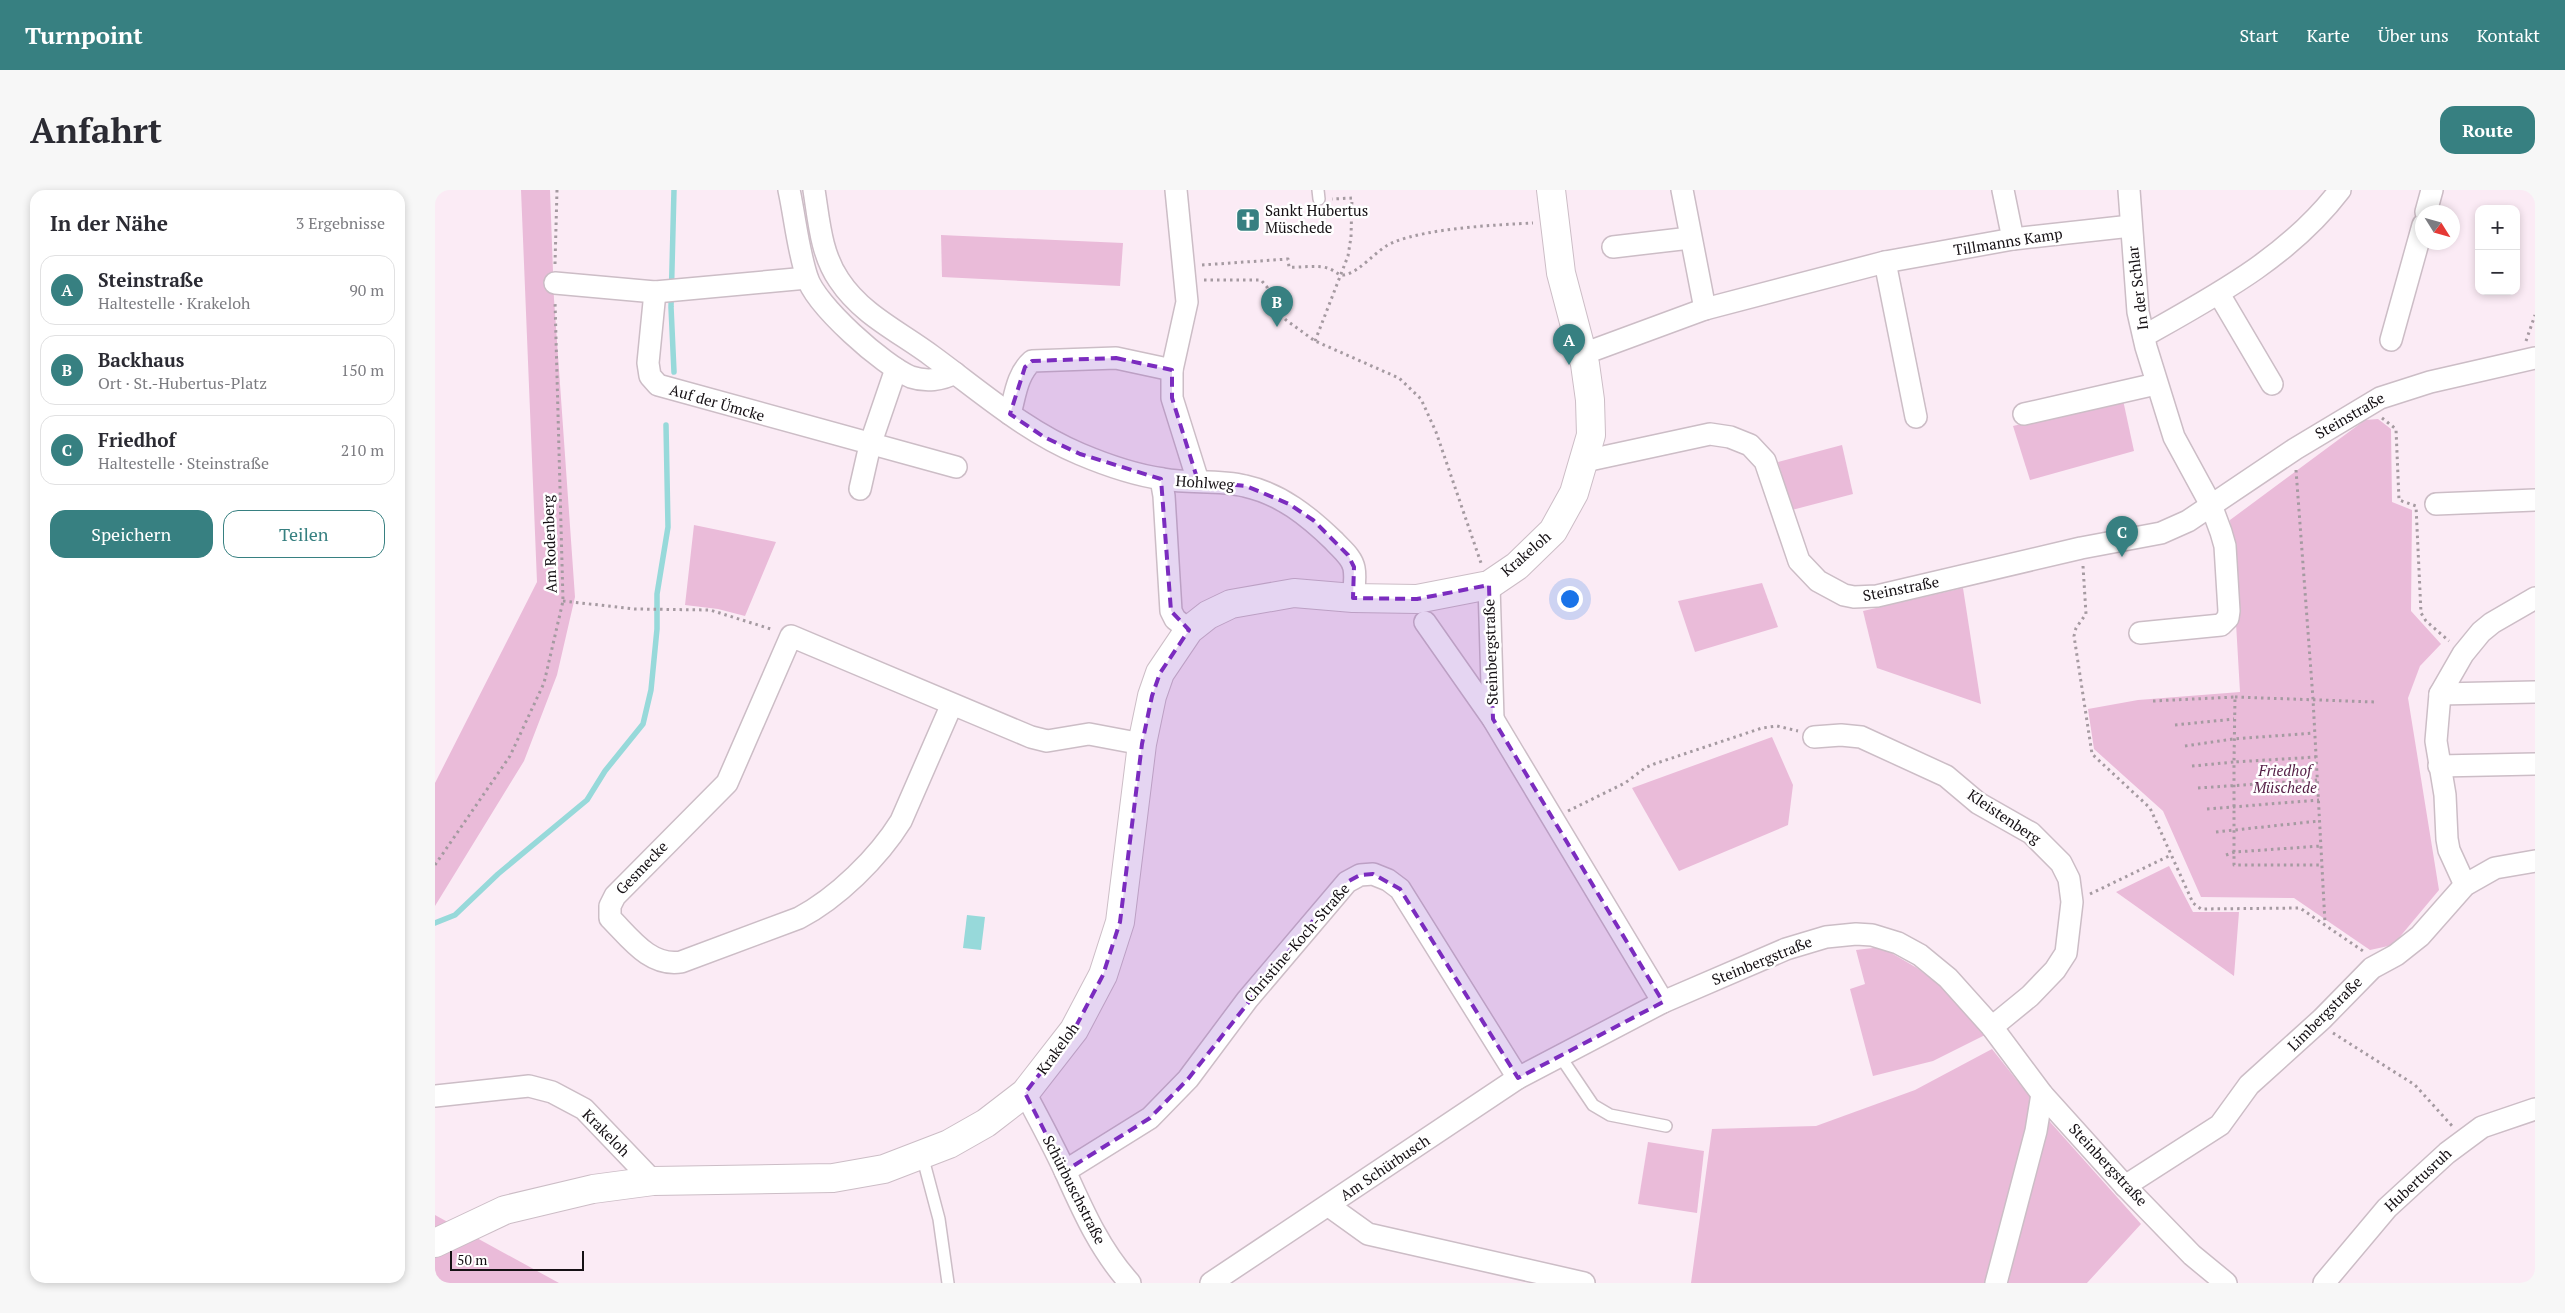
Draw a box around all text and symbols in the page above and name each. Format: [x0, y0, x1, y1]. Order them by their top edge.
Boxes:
text: Turnpoint [25, 19, 143, 51]
text: Start [2239, 23, 2278, 47]
text: Karte [2306, 23, 2350, 47]
text: Über uns [2378, 23, 2449, 47]
text: Kontakt [2477, 23, 2540, 47]
button: Route [2440, 106, 2535, 154]
text: Anfahrt [30, 107, 162, 153]
place label: Sankt Hubertus Müschede [1265, 200, 1368, 237]
north arrow [2415, 205, 2460, 250]
map controls [2475, 205, 2520, 295]
button: + [2475, 205, 2520, 250]
church icon: Sankt Hubertus Müschede [1235, 207, 1261, 233]
text: In der Nähe [50, 209, 168, 237]
text: 3 Ergebnisse [296, 212, 385, 234]
street label: Tillmanns Kamp [1952, 223, 2064, 259]
street label: In der Schlar [2122, 245, 2152, 331]
button: − [2475, 250, 2520, 295]
text: Steinstraße [98, 267, 203, 292]
text: A [61, 279, 73, 301]
text: 90 m [349, 279, 384, 301]
pin: B [1261, 286, 1293, 327]
text: Haltestelle · Krakeloh [98, 292, 250, 314]
pin: A [1553, 324, 1585, 365]
text: Backhaus [98, 347, 184, 372]
text: B [62, 359, 72, 381]
text: 150 m [341, 359, 384, 381]
text: Ort · St.-Hubertus-Platz [98, 372, 267, 394]
street label: Auf der Ümcke [667, 379, 767, 425]
street label: Steinstraße [2311, 387, 2388, 443]
text: Friedhof [98, 427, 176, 452]
text: C [62, 439, 72, 461]
text: 210 m [341, 439, 384, 461]
text: Haltestelle · Steinstraße [98, 452, 269, 474]
street label: Hohlweg [1175, 470, 1236, 494]
street label: Am Rodenberg [537, 493, 561, 594]
button: Speichern [50, 510, 213, 558]
button: Teilen [223, 510, 385, 558]
pin: C [2106, 516, 2138, 557]
street label: Krakeloh [1496, 526, 1555, 580]
street label: Steinstraße [1861, 571, 1941, 605]
your location [1557, 586, 1583, 612]
street label: Steinbergstraße [1478, 598, 1502, 706]
park label: Friedhof Müschede [2252, 760, 2317, 797]
street label: Kleistenberg [1964, 784, 2046, 849]
street label: Gesmecke [611, 836, 672, 898]
street label: Christine-Koch-Straße [1239, 879, 1354, 1006]
street label: Steinbergstraße [1709, 931, 1815, 989]
street label: Limbergstraße [2283, 972, 2366, 1055]
street label: Krakeloh [1032, 1018, 1083, 1078]
street label: Krakeloh [579, 1104, 635, 1161]
street label: Steinbergstraße [2065, 1119, 2152, 1210]
street label: Am Schürbusch [1336, 1130, 1433, 1205]
street label: Schürbuschstraße [1039, 1132, 1111, 1247]
street label: Hubertusruh [2379, 1143, 2455, 1216]
scale bar [450, 1248, 584, 1271]
text: 50 m [457, 1250, 487, 1269]

